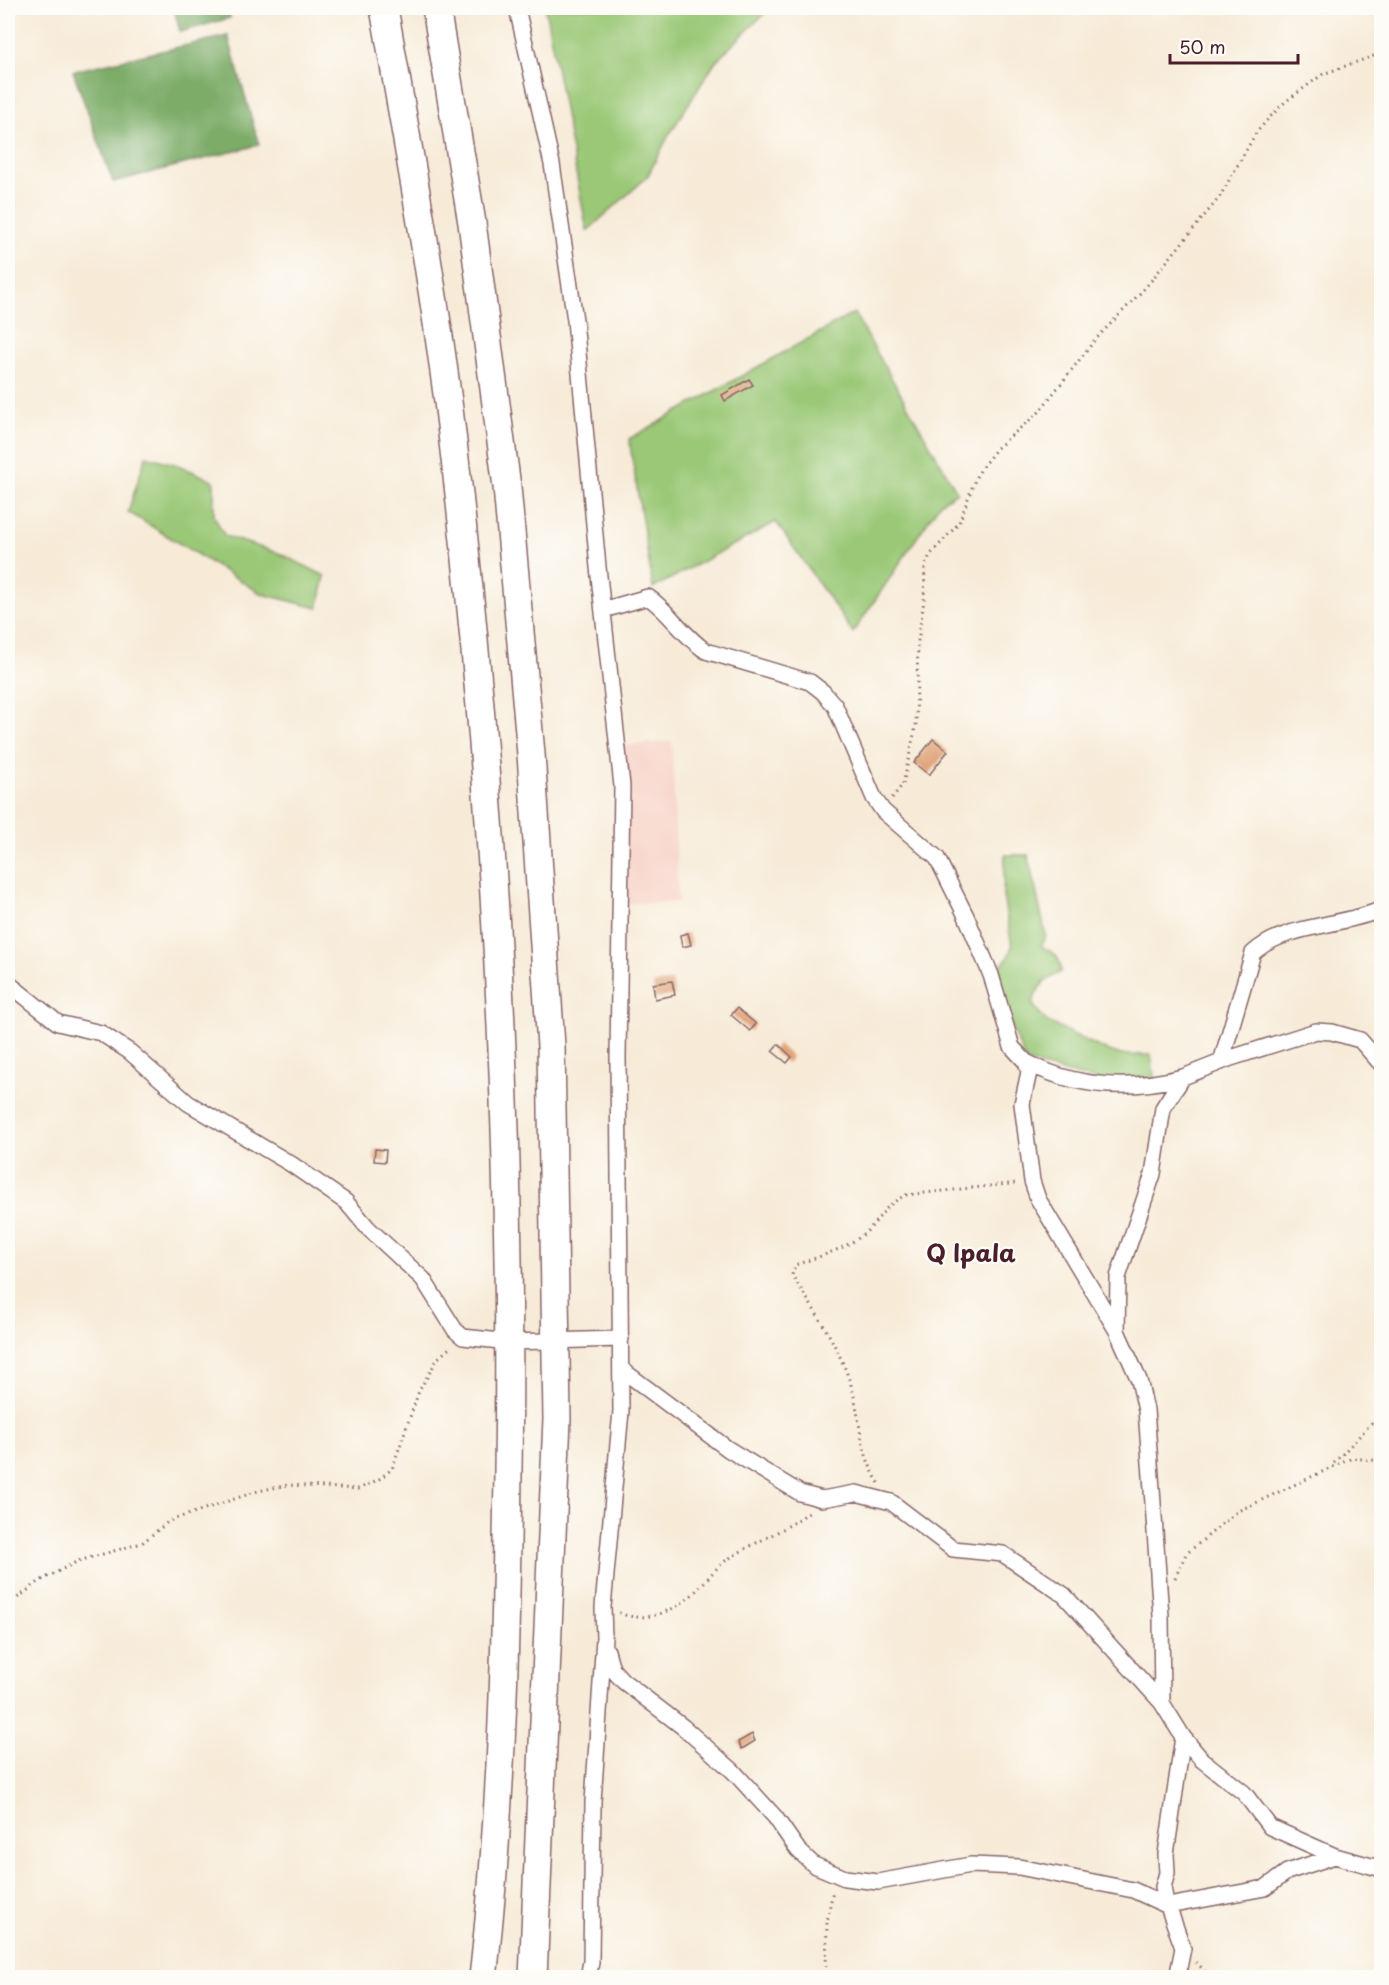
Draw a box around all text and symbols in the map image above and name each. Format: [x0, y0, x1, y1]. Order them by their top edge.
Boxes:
scale bar [1170, 27, 1298, 65]
text: 50 m [1179, 33, 1226, 60]
district label: Q Ipala [926, 1234, 1016, 1270]

